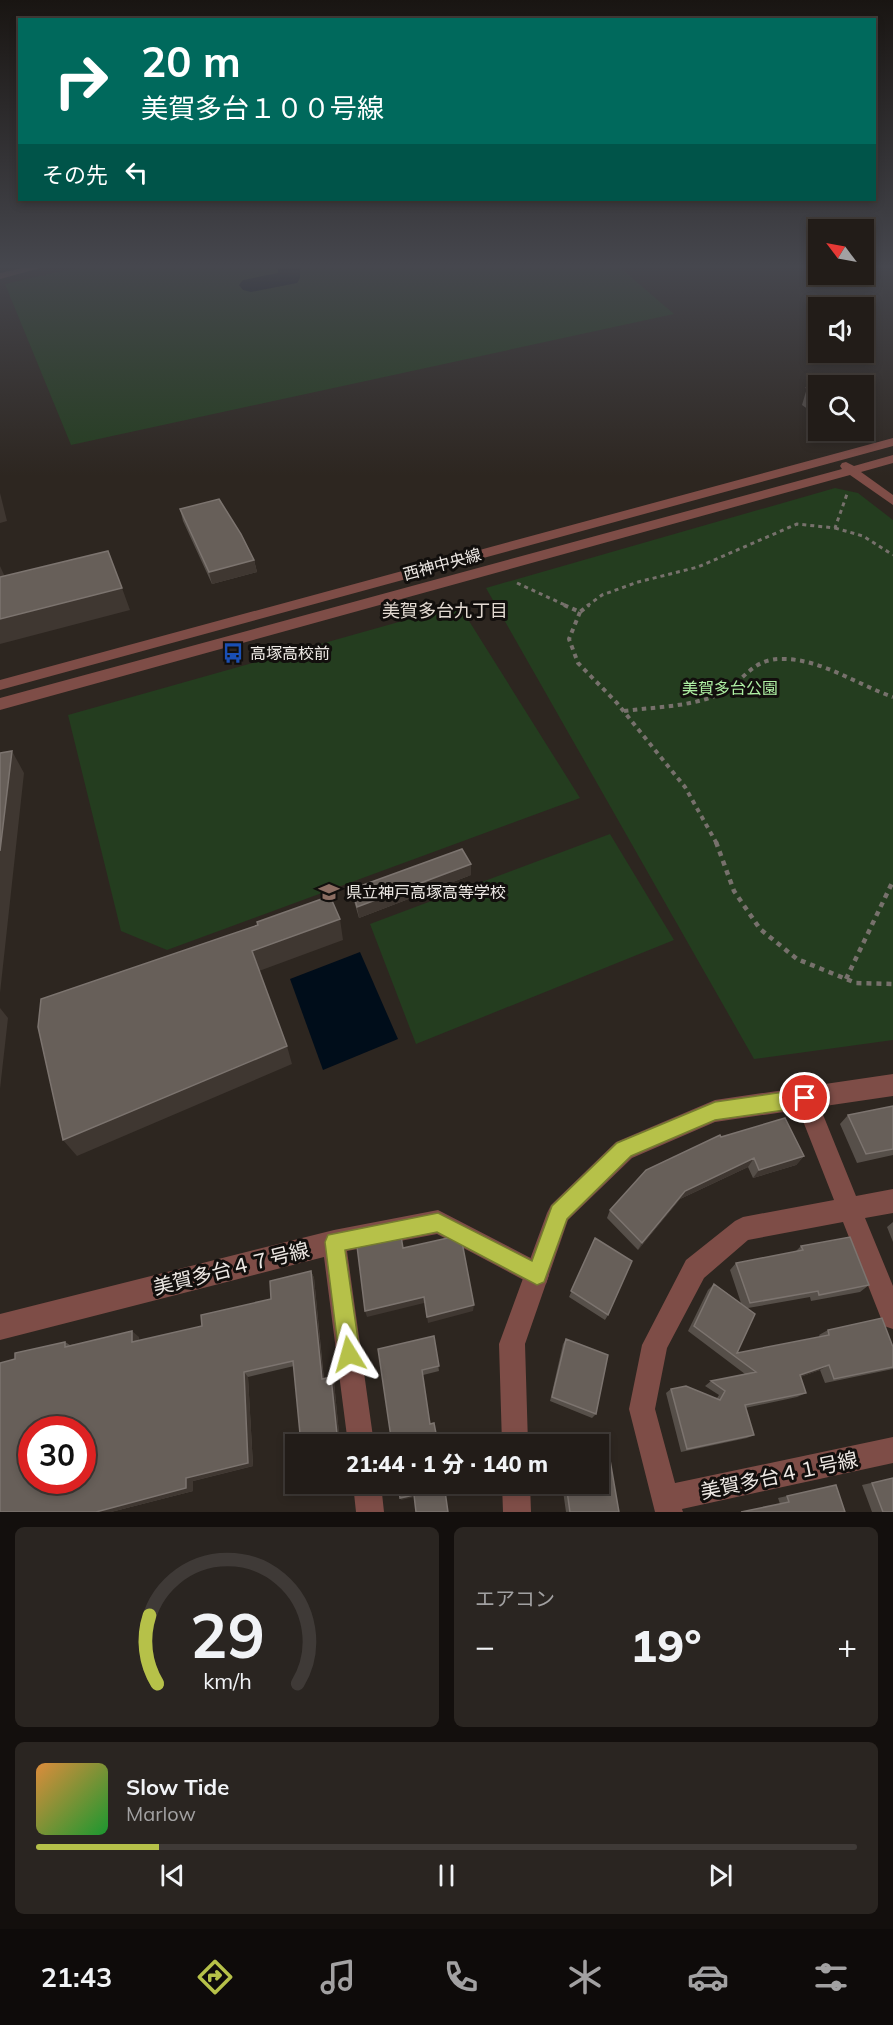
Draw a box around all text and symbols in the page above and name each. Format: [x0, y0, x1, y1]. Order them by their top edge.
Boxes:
text: 20 m [141, 35, 241, 88]
icon: right [42, 42, 120, 120]
text: 美賀多台１００号線 [141, 91, 384, 125]
icon: left [120, 156, 153, 189]
text: その先 [42, 161, 108, 189]
north arrow [808, 219, 874, 285]
map controls [808, 219, 874, 441]
button: sound [808, 297, 874, 363]
button: search [808, 375, 874, 441]
street label: 西神中央線 [401, 544, 483, 584]
district label: 美賀多台九丁目 [382, 599, 508, 622]
bus stop icon: 高塚高校前 [221, 641, 245, 665]
place label: 高塚高校前 [250, 643, 330, 663]
park label: 美賀多台公園 [682, 678, 778, 698]
school or university icon: 県立神戸高塚高等学校 [317, 880, 341, 904]
place label: 県立神戸高塚高等学校 [346, 882, 506, 902]
pin [779, 1072, 830, 1123]
icon: arrive [788, 1081, 821, 1114]
street label: 美賀多台４７号線 [150, 1237, 312, 1299]
position arrow [317, 1322, 381, 1386]
speed limit sign: 30 [18, 1416, 96, 1494]
street label: 美賀多台４１号線 [698, 1446, 860, 1504]
text: 21:44 · 1 分 · 140 m [346, 1450, 548, 1478]
text: エアコン [475, 1586, 555, 1611]
text: 29 [190, 1595, 264, 1674]
text: 19° [630, 1617, 702, 1673]
text: − [475, 1625, 495, 1666]
text: + [837, 1625, 857, 1666]
text: km/h [203, 1667, 251, 1694]
text: Slow Tide [126, 1773, 229, 1801]
text: Marlow [126, 1801, 196, 1826]
icon: previous [156, 1859, 189, 1892]
icon: pause [430, 1859, 463, 1892]
icon: next [704, 1859, 737, 1892]
icon: directions [194, 1956, 236, 1998]
icon: music [317, 1956, 359, 1998]
icon: phone [440, 1956, 482, 1998]
icon: climate [564, 1956, 606, 1998]
icon: car [687, 1956, 729, 1998]
icon: filters [810, 1956, 852, 1998]
text: 21:43 [41, 1960, 112, 1994]

